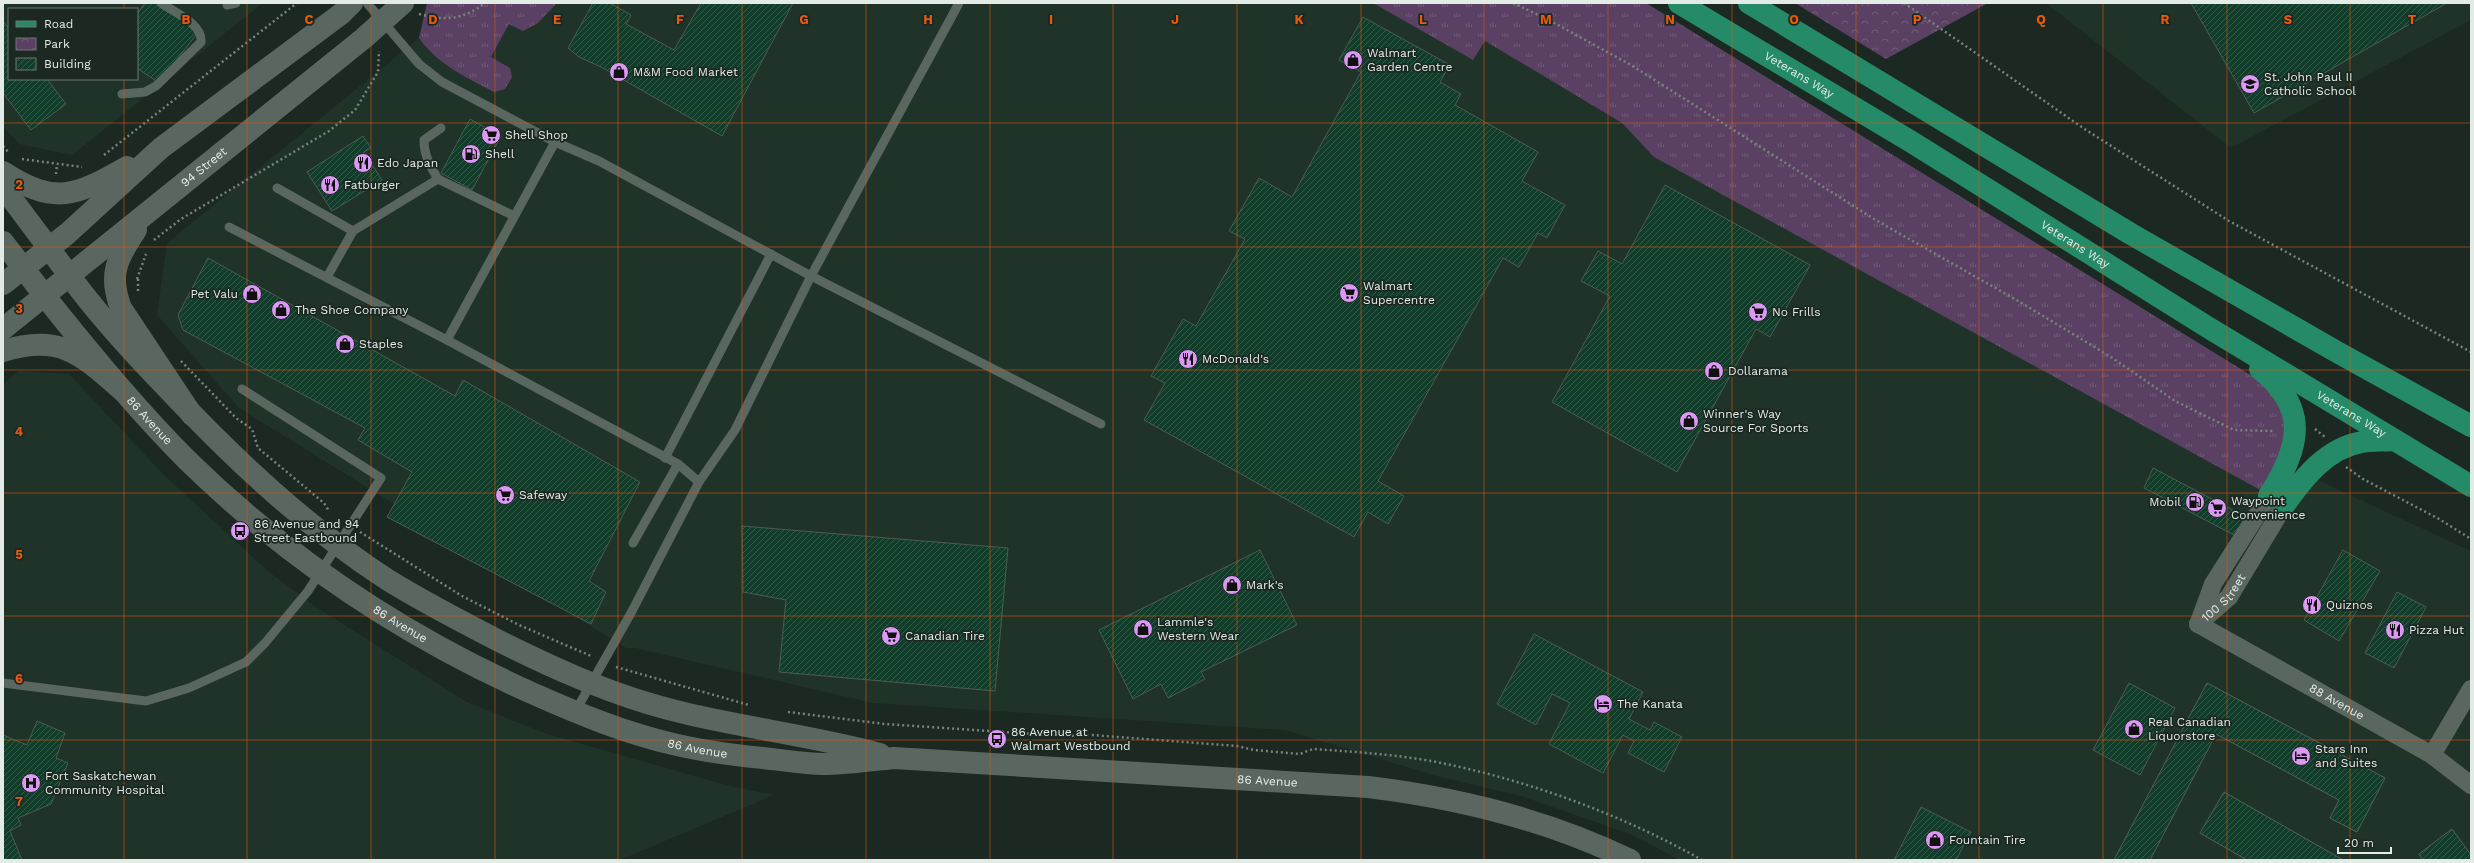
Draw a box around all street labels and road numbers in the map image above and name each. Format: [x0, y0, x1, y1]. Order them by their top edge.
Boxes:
street label: Veterans Way [1762, 49, 1837, 101]
street label: 94 Street [178, 144, 230, 190]
street label: Veterans Way [2038, 218, 2113, 272]
street label: Veterans Way [2314, 388, 2389, 441]
street label: 86 Avenue [124, 393, 175, 448]
street label: 100 Street [2199, 571, 2248, 625]
street label: 86 Avenue [370, 602, 430, 646]
street label: 88 Avenue [2307, 681, 2367, 723]
street label: 86 Avenue [666, 736, 728, 761]
street label: 86 Avenue [1237, 772, 1298, 790]

